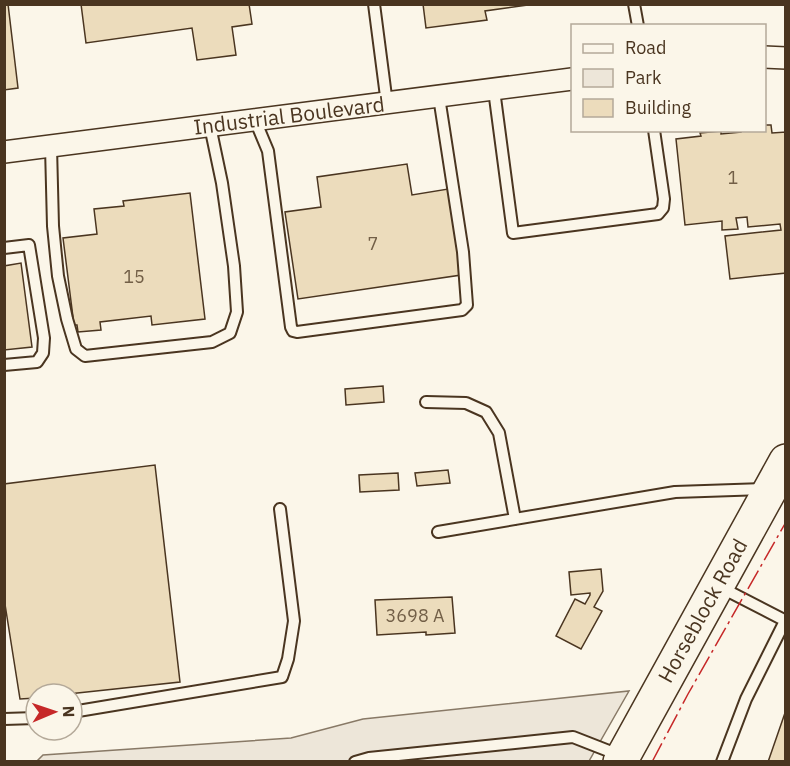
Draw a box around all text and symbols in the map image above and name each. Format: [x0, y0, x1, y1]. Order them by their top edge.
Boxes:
legend [571, 24, 766, 132]
text: Road [625, 36, 666, 59]
text: Park [625, 66, 662, 89]
street label: Industrial Boulevard [192, 89, 386, 141]
text: Building [625, 96, 692, 119]
house number: 1 [728, 166, 738, 189]
house number: 7 [368, 232, 378, 255]
house number: 15 [123, 265, 145, 288]
street label: Horseblock Road [651, 533, 753, 688]
house number: 3698 A [386, 604, 445, 627]
north arrow [24, 682, 84, 742]
text: N [59, 705, 79, 718]

